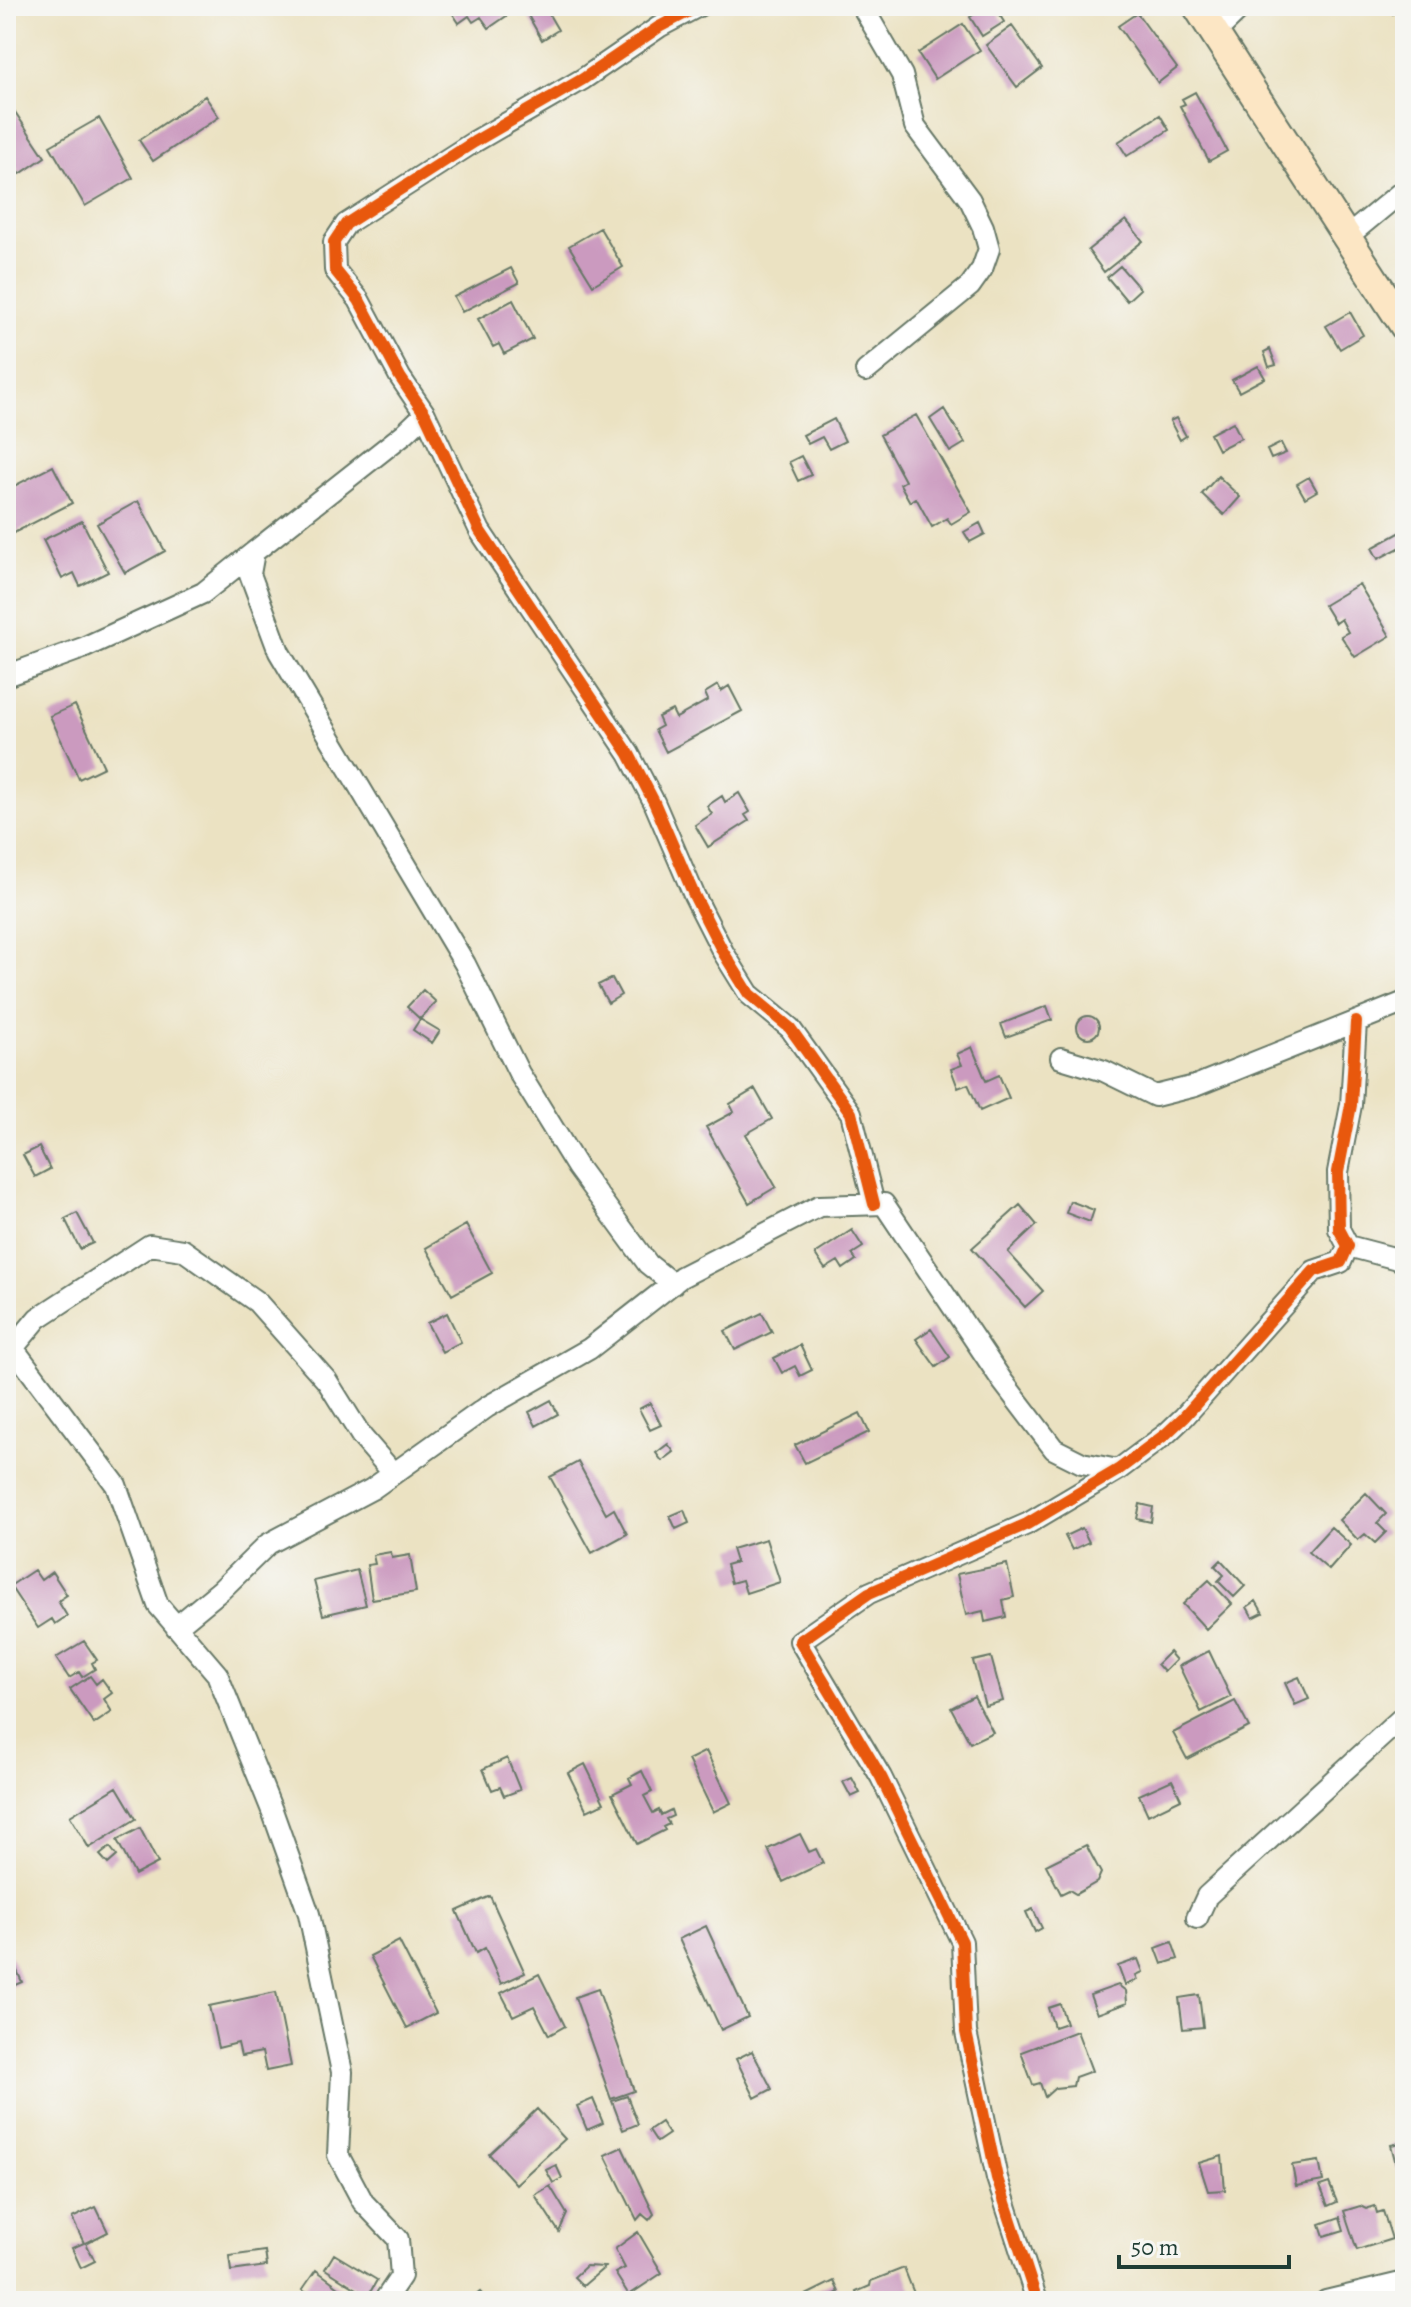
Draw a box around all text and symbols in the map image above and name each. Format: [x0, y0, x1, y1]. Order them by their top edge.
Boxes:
scale bar [1119, 2219, 1289, 2269]
text: 50 m [1131, 2231, 1179, 2263]

